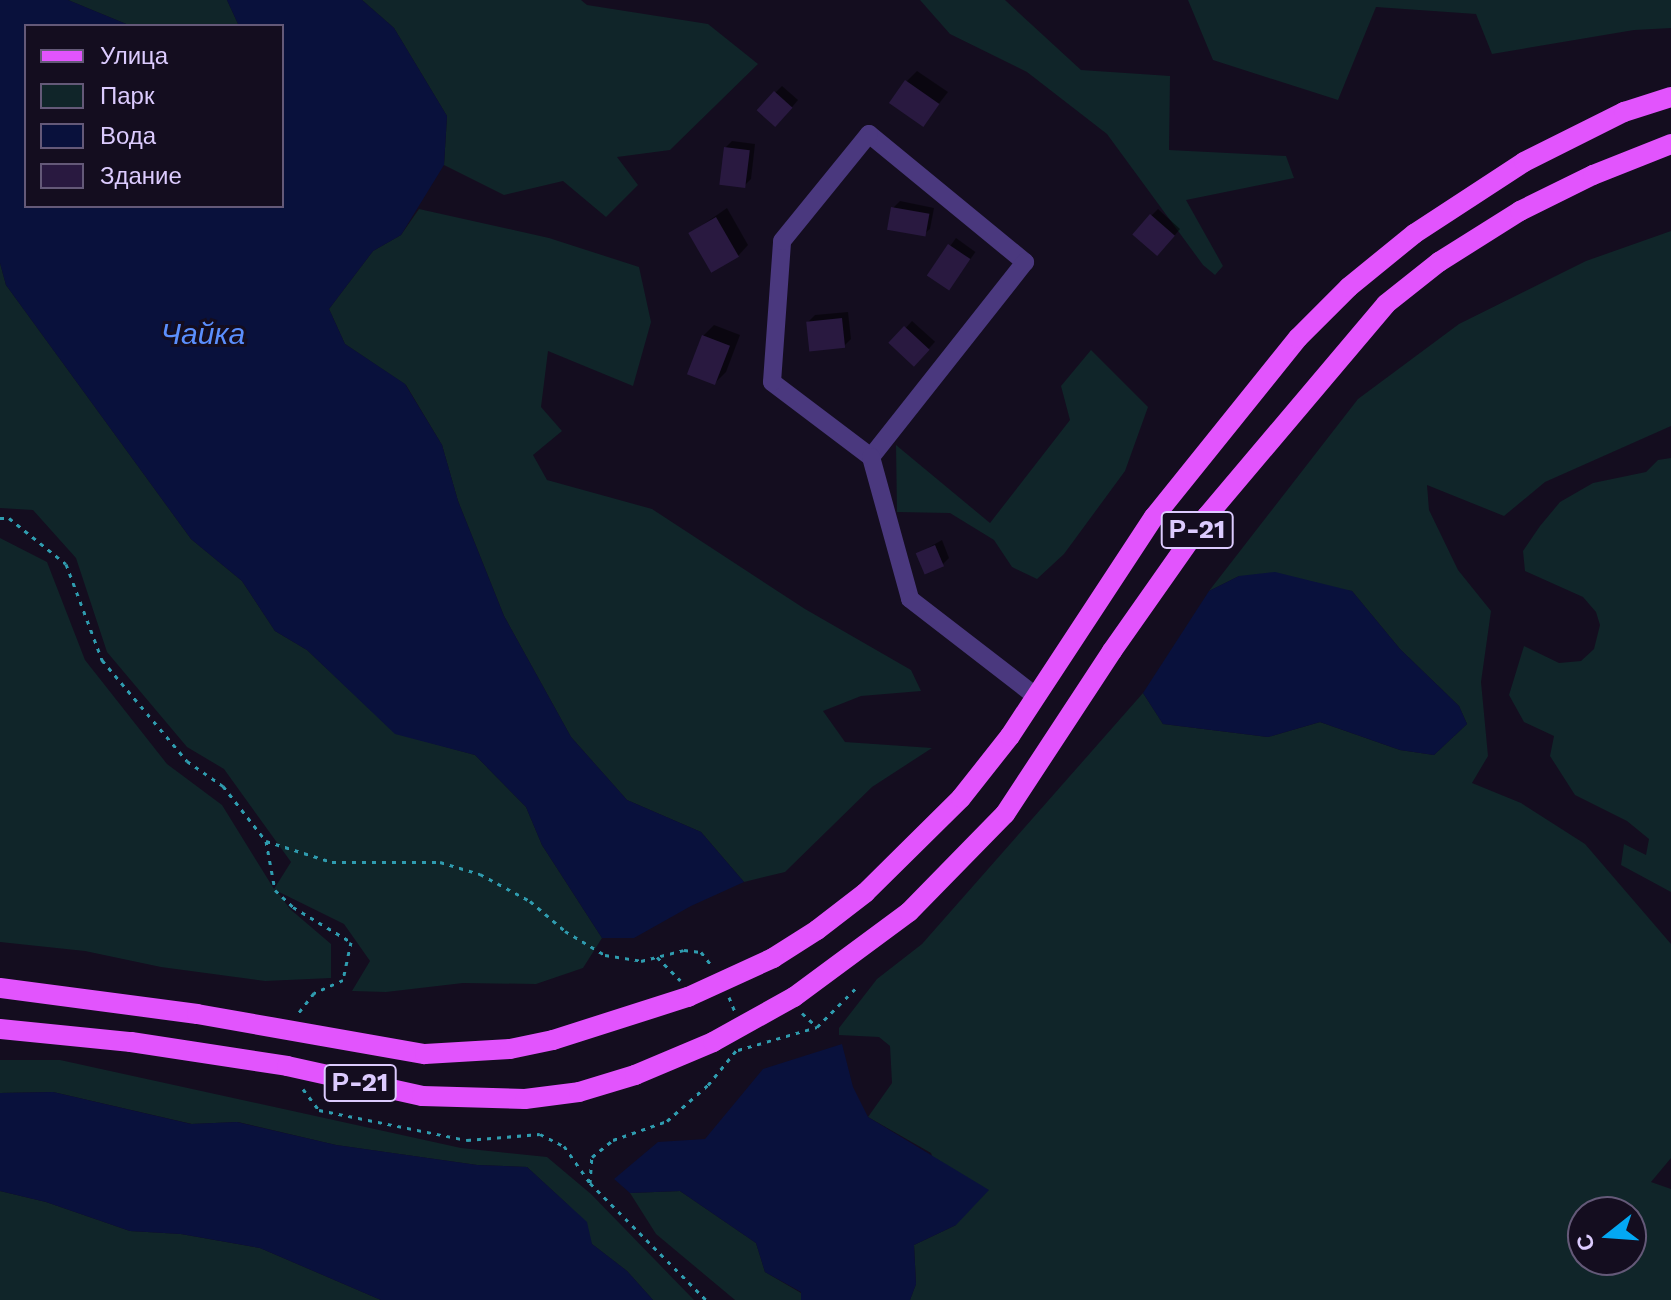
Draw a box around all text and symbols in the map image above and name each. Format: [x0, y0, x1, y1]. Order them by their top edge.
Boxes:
legend [24, 24, 284, 208]
text: Улица [100, 42, 168, 70]
text: Парк [100, 82, 154, 110]
text: Вода [100, 122, 156, 150]
text: Здание [100, 162, 182, 190]
water label: Чайка [161, 316, 245, 352]
road number: Р-21 [1159, 508, 1235, 552]
road number: Р-21 [322, 1061, 398, 1105]
north arrow [1567, 1196, 1647, 1276]
text: С [1571, 1231, 1600, 1254]

